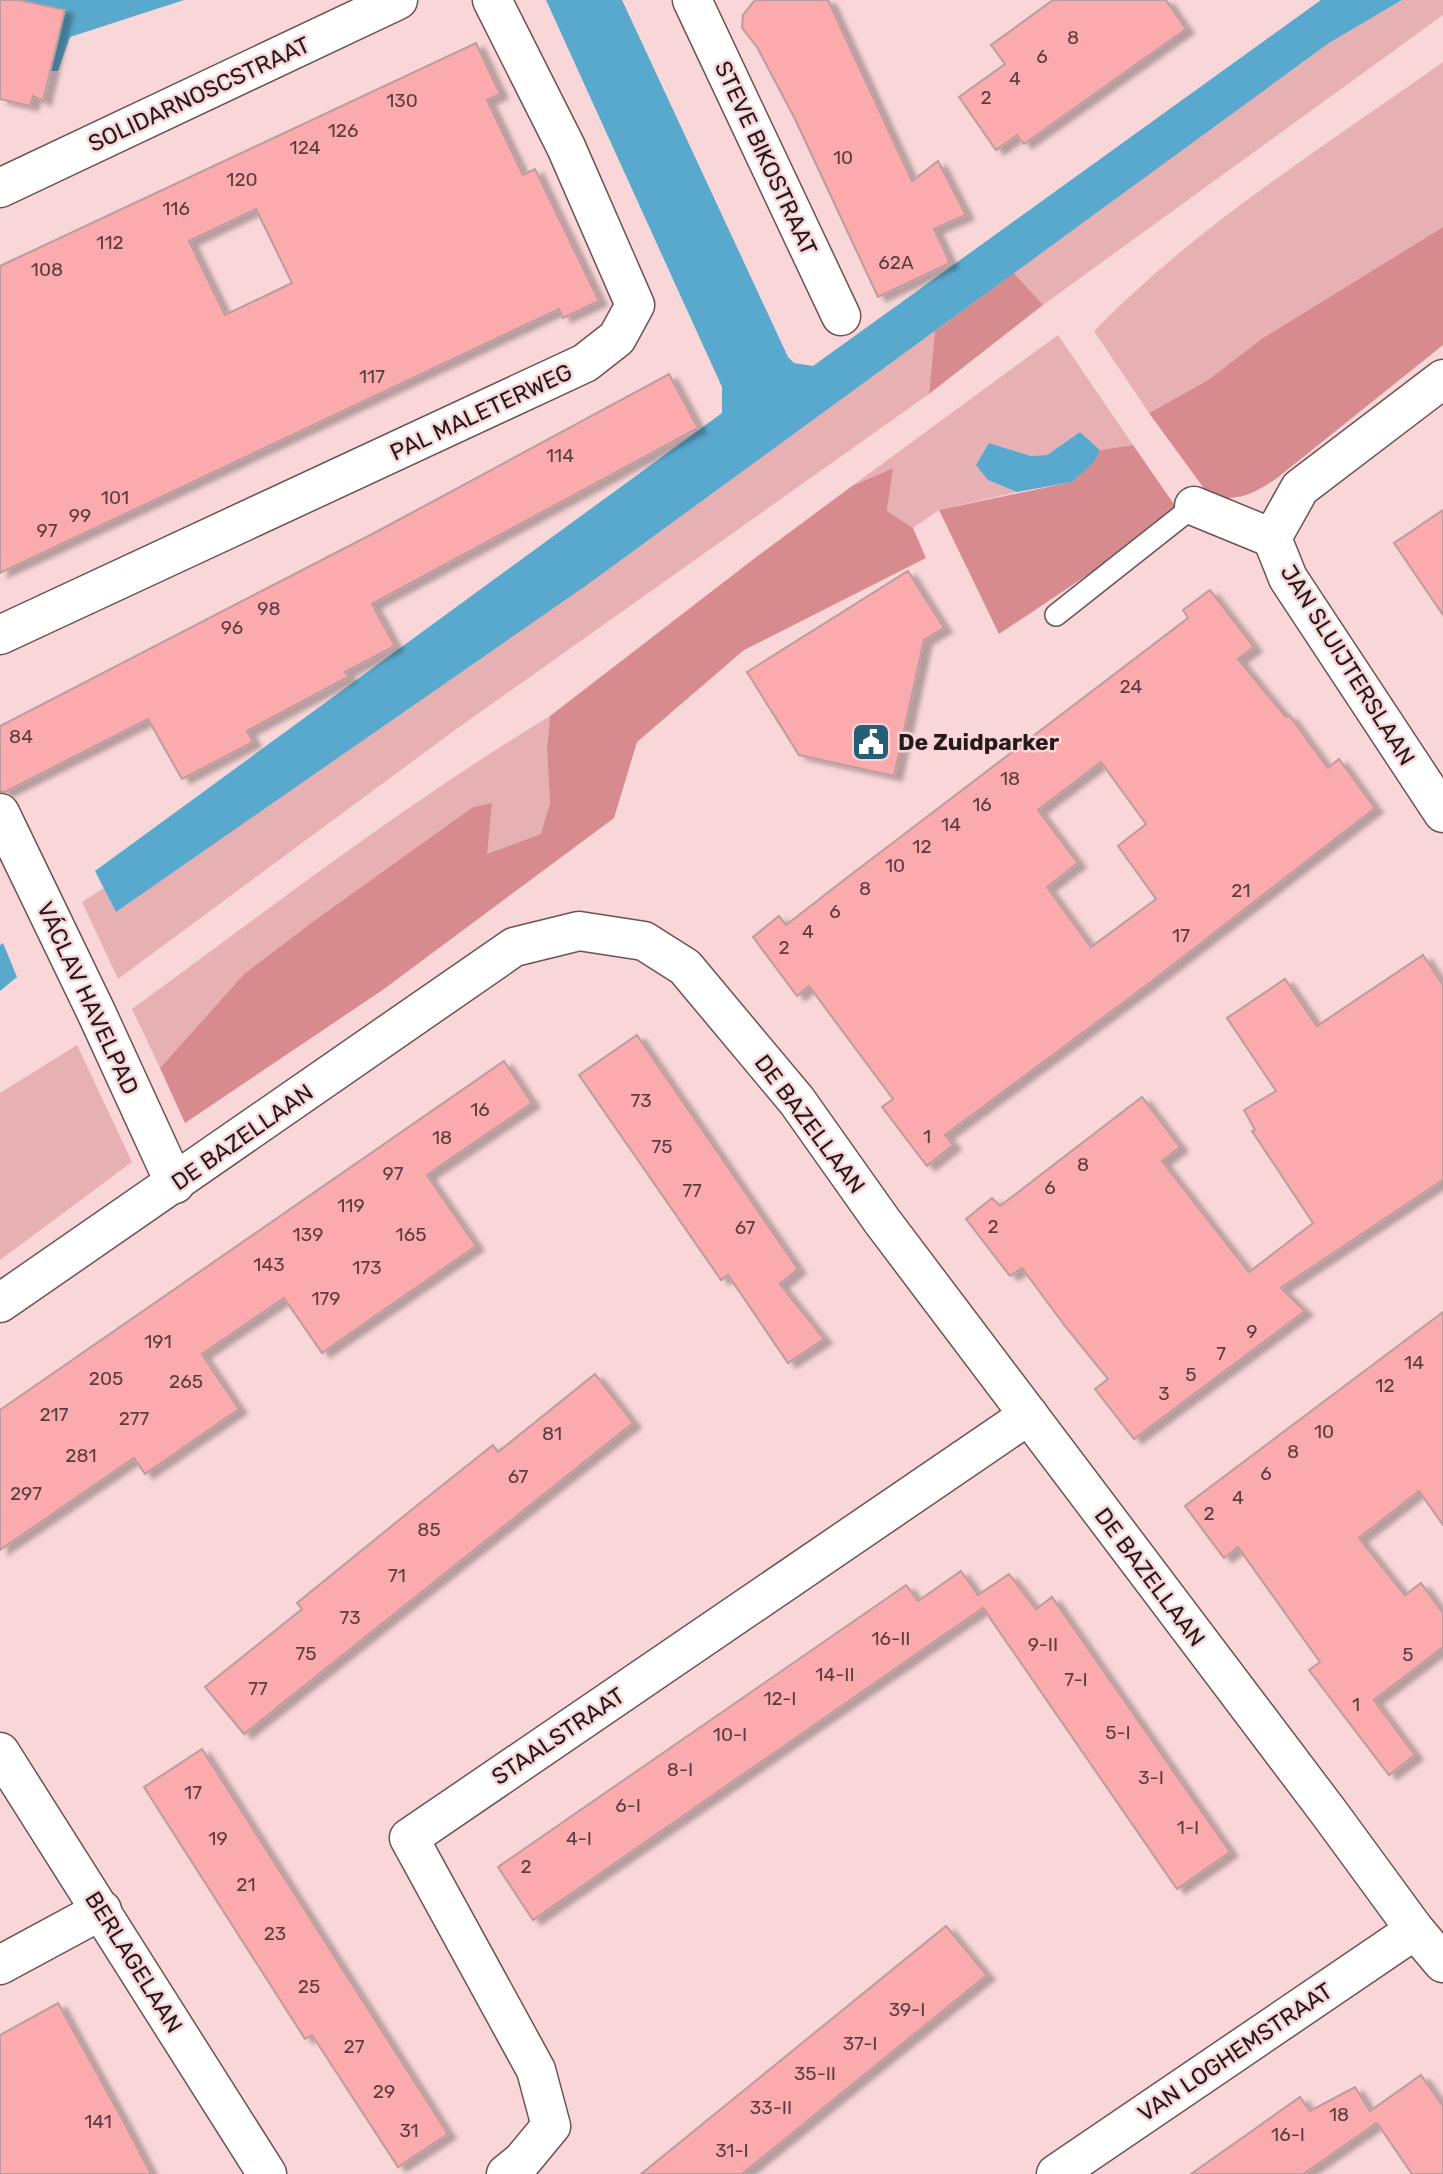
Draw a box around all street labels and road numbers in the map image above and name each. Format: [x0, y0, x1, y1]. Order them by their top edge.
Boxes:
street label: SOLIDARNOSCSTRAAT [84, 30, 314, 158]
street label: STEVE BIKOSTRAAT [709, 56, 823, 260]
street label: PAL MALETERWEG [385, 358, 577, 466]
street label: JAN SLUIJTERSLAAN [1275, 559, 1421, 771]
street label: VÁCLAV HAVELPAD [31, 897, 145, 1099]
street label: DE BAZELLAAN [749, 1049, 871, 1199]
street label: DE BAZELLAAN [166, 1078, 318, 1196]
street label: DE BAZELLAAN [1089, 1502, 1211, 1652]
street label: STAALSTRAAT [486, 1681, 630, 1791]
street label: BERLAGELAAN [79, 1886, 189, 2038]
street label: VAN LOGHEMSTRAAT [1132, 1977, 1338, 2127]

